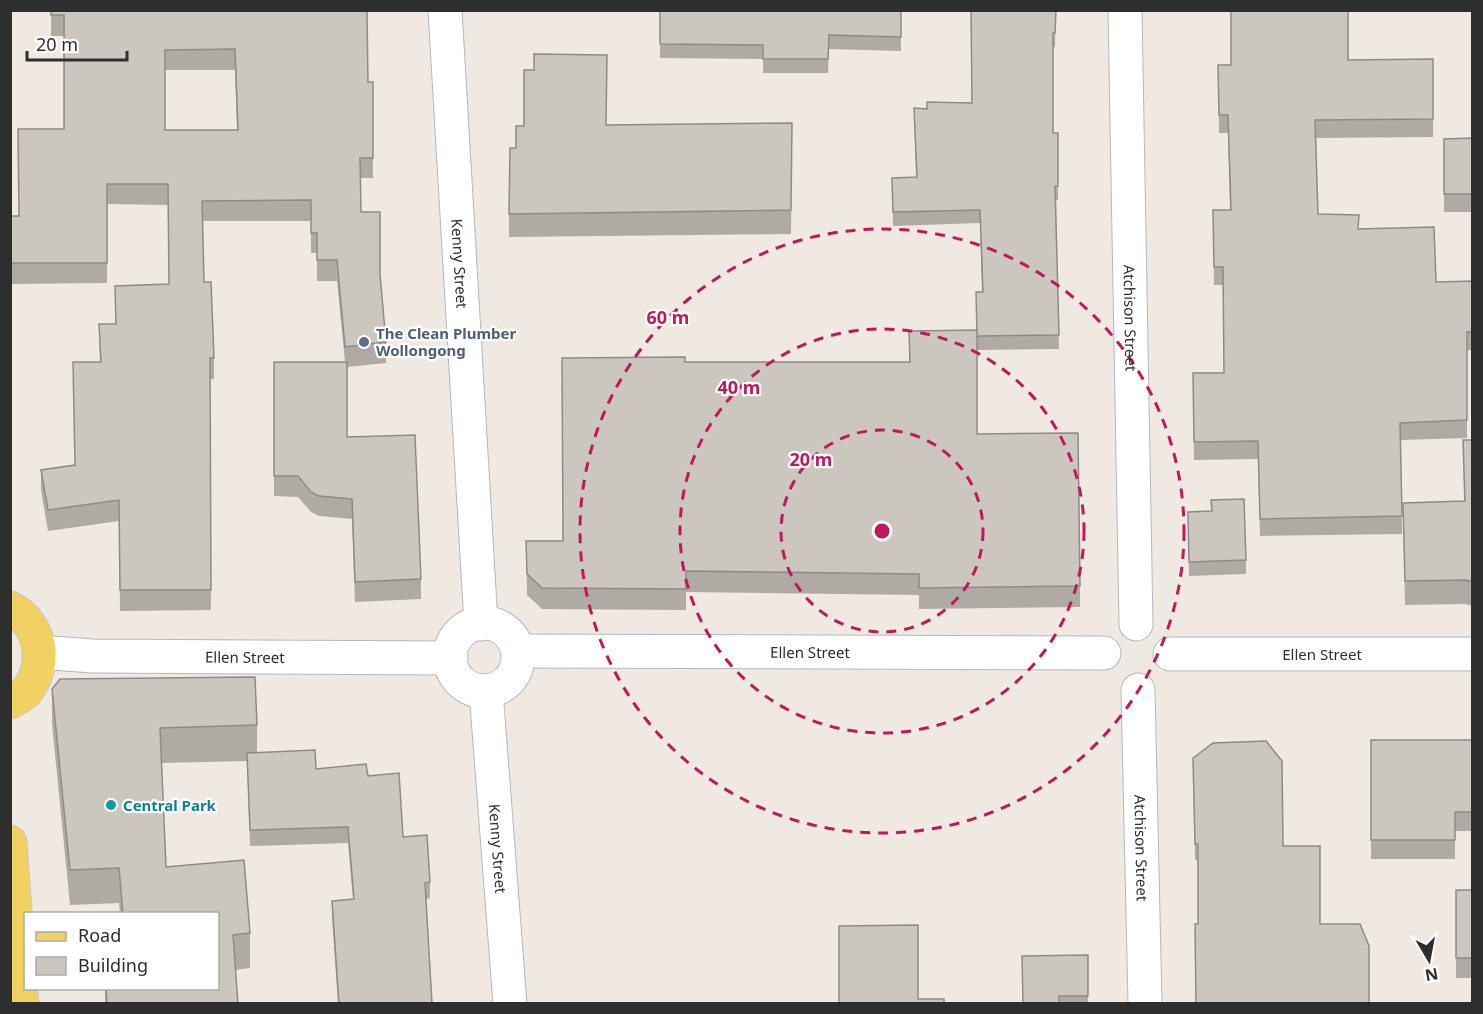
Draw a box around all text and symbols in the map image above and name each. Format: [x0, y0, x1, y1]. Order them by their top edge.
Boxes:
scale bar [27, 24, 128, 62]
text: 20 m [36, 32, 78, 56]
street label: Kenny Street [447, 218, 473, 310]
street label: Atchison Street [1120, 264, 1141, 372]
text: 60 m [647, 305, 689, 329]
place label: The Clean Plumber Wollongong [376, 323, 517, 360]
marker: The Clean Plumber Wollongong [357, 335, 371, 349]
text: 40 m [718, 375, 760, 399]
text: 20 m [790, 447, 832, 471]
centre of rings [872, 521, 892, 541]
street label: Ellen Street [770, 642, 850, 662]
street label: Ellen Street [1282, 644, 1362, 664]
street label: Ellen Street [205, 647, 285, 667]
street label: Atchison Street [1130, 794, 1153, 902]
place label: Central Park [123, 795, 217, 815]
marker: Central Park [104, 798, 118, 812]
street label: Kenny Street [485, 803, 512, 895]
legend [24, 912, 219, 990]
text: Road [78, 923, 121, 947]
north arrow [1399, 930, 1459, 990]
text: Building [78, 953, 148, 977]
text: N [1423, 963, 1440, 987]

